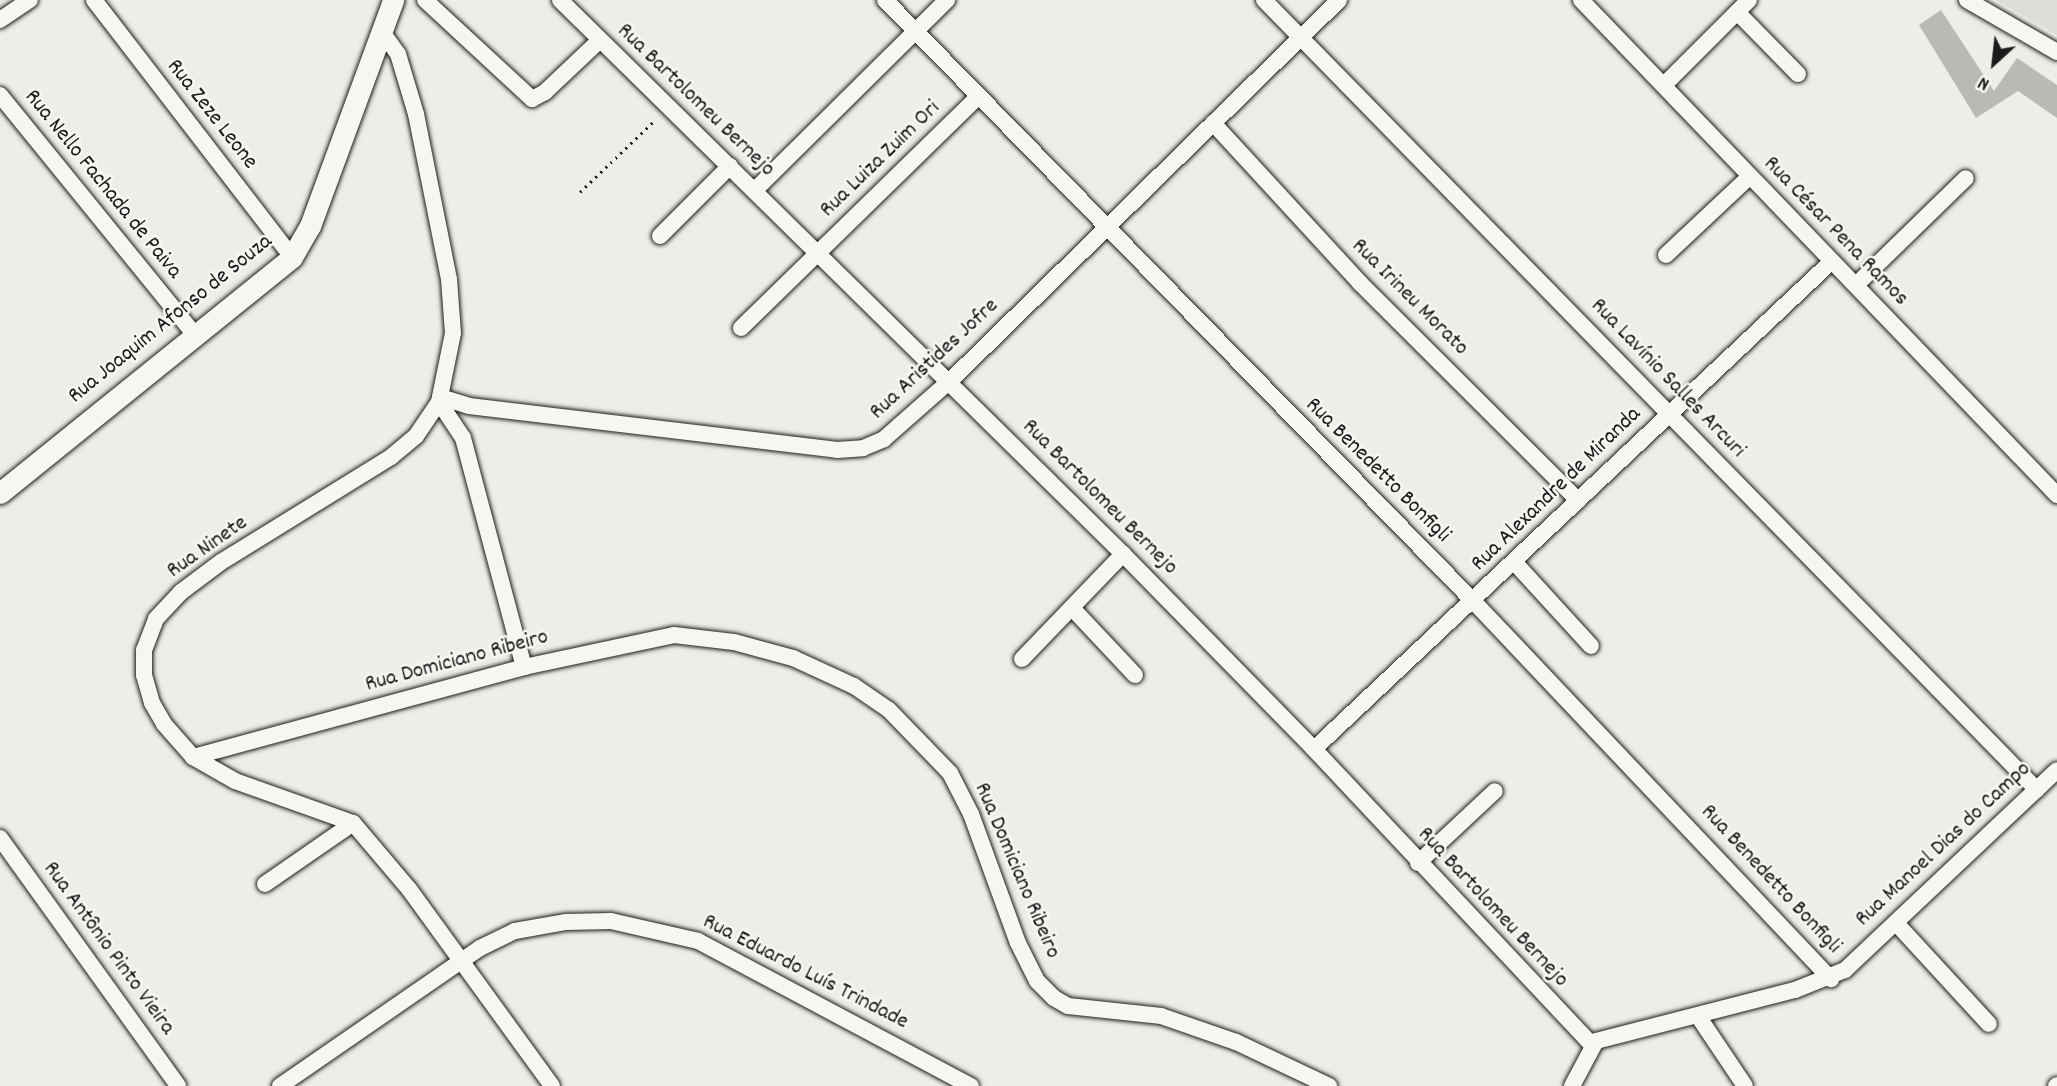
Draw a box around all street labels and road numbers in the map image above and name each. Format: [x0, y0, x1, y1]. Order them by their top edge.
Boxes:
street label: Rua Bartolomeu Bernejo [610, 18, 780, 184]
street label: Rua Zeze Leone [159, 54, 263, 176]
street label: Rua Nello Fachada de Paiva [17, 85, 187, 285]
street label: Rua Luiza Zuim Ori [815, 96, 947, 224]
street label: Rua César Pena Ramos [1756, 151, 1914, 313]
street label: Rua Joaquim Afonso de Souza [63, 229, 279, 411]
street label: Rua Irineu Morato [1345, 234, 1473, 362]
street label: Rua Aristides Jofre [865, 293, 1005, 427]
street label: Rua Lavínio Salles Arcuri [1584, 293, 1750, 465]
street label: Rua Benedetto Bonfigli [1298, 392, 1456, 550]
street label: Rua Alexandre de Miranda [1466, 402, 1648, 578]
street label: Rua Bartolomeu Bernejo [1015, 414, 1183, 582]
street label: Rua Ninete [162, 510, 254, 586]
street label: Rua Domiciano Ribeiro [363, 624, 551, 700]
street label: Rua Manoel Dias do Campo [1850, 756, 2038, 934]
street label: Rua Domiciano Ribeiro [967, 779, 1065, 963]
street label: Rua Benedetto Bonfigli [1694, 799, 1846, 961]
street label: Rua Bartolomeu Bernejo [1410, 822, 1574, 994]
street label: Rua Antônio Pinto Vieira [36, 857, 180, 1041]
street label: Rua Eduardo Luís Trindade [697, 909, 913, 1037]

